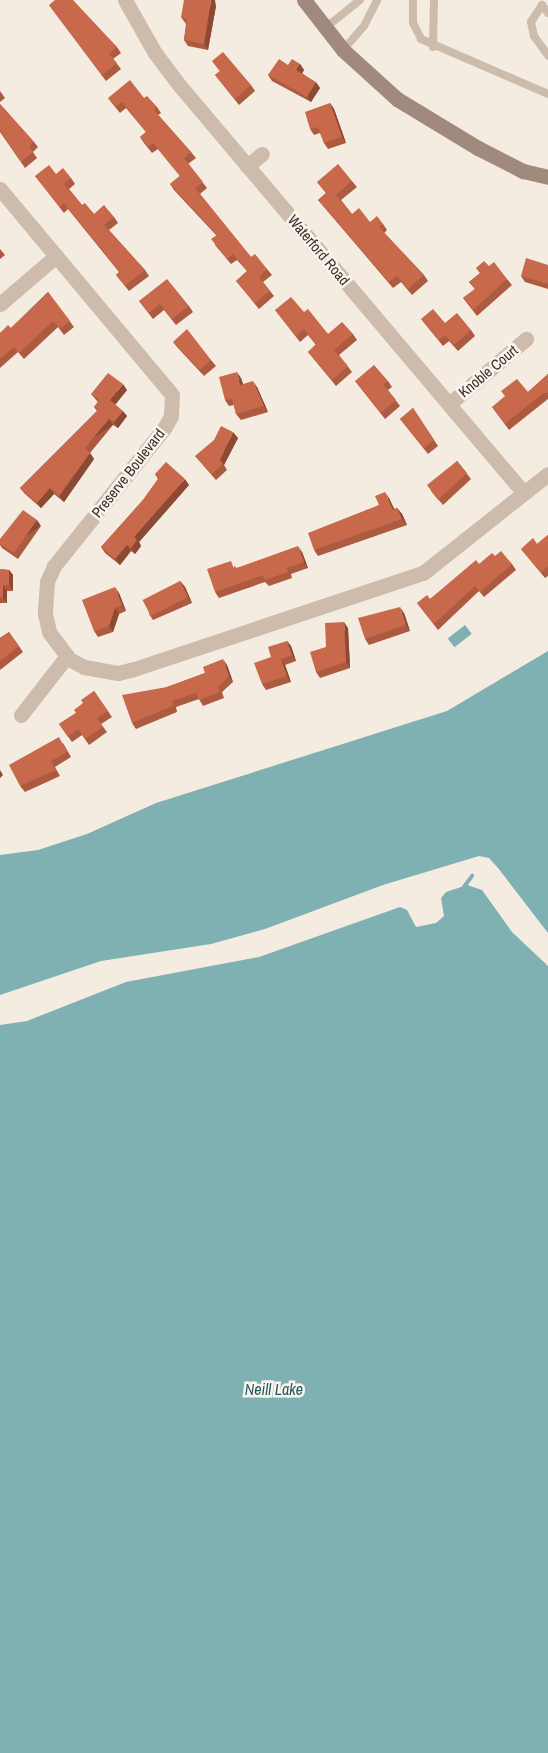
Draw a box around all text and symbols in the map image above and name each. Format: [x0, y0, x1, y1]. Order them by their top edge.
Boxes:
street label: Waterford Road [284, 211, 354, 289]
street label: Knoble Court [455, 341, 521, 401]
street label: Preserve Boulevard [88, 425, 168, 521]
water label: Neill Lake [245, 1379, 303, 1399]

